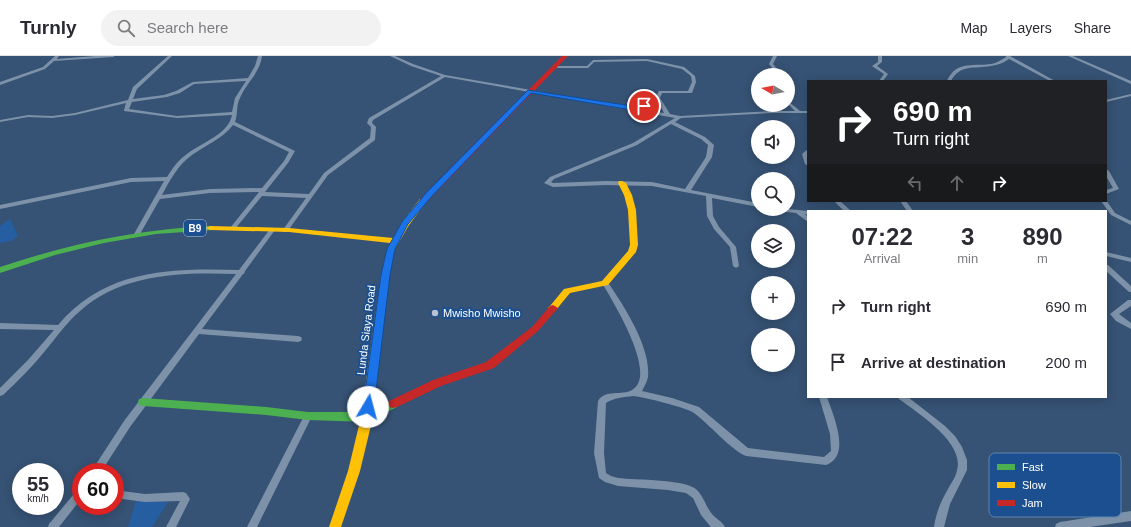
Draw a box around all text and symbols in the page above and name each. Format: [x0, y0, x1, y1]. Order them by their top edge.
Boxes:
search box [101, 10, 381, 46]
text: Turnly [20, 17, 77, 38]
icon: search [115, 17, 137, 39]
text: Search here [147, 19, 228, 36]
text: Map [960, 20, 988, 36]
text: Layers [1010, 20, 1052, 36]
text: Share [1074, 20, 1111, 36]
north arrow [751, 68, 795, 112]
map controls [751, 68, 795, 372]
pin [627, 89, 661, 123]
icon: arrive [633, 95, 655, 117]
icon: right [827, 96, 879, 148]
text: 690 m [893, 96, 972, 127]
button: sound [751, 120, 795, 164]
text: Turn right [893, 129, 969, 149]
button: search [751, 172, 795, 216]
icon: left [904, 172, 926, 194]
icon: ahead [946, 172, 968, 194]
icon: right [988, 172, 1010, 194]
road number: B9 [184, 220, 206, 236]
text: 07:22 [851, 223, 913, 250]
text: 3 [961, 223, 974, 250]
text: 890 [1023, 223, 1063, 250]
button: layers [751, 224, 795, 268]
text: Arrival [864, 251, 901, 266]
text: min [957, 251, 978, 266]
text: m [1037, 251, 1048, 266]
button: + [751, 276, 795, 320]
street label: Lunda Siaya Road [355, 284, 377, 376]
icon: right [827, 295, 849, 317]
text: Turn right [861, 298, 931, 315]
text: 690 m [1045, 298, 1087, 315]
place label: Mwisho Mwisho [443, 307, 521, 319]
marker: Mwisho Mwisho [430, 308, 440, 318]
button: − [751, 328, 795, 372]
icon: arrive [827, 351, 849, 373]
text: Arrive at destination [861, 354, 1006, 371]
text: 200 m [1045, 354, 1087, 371]
position arrow [347, 386, 389, 428]
legend [989, 453, 1121, 517]
text: Fast [1022, 461, 1043, 473]
speed limit sign: 60 [72, 463, 124, 515]
text: 55 [27, 473, 49, 495]
text: Slow [1022, 479, 1046, 491]
text: km/h [27, 493, 49, 504]
text: Jam [1022, 497, 1043, 509]

